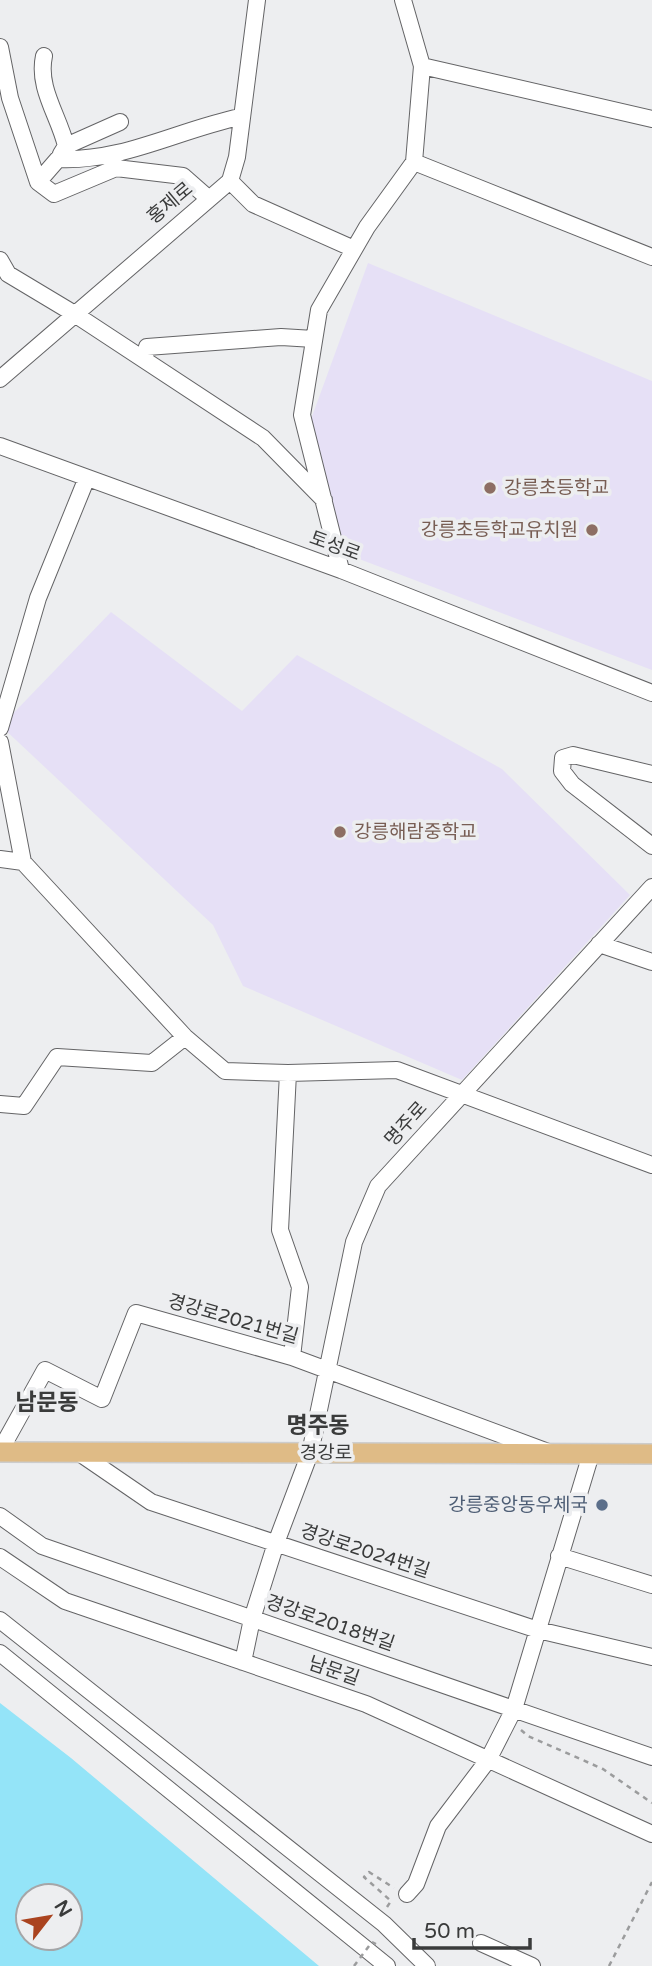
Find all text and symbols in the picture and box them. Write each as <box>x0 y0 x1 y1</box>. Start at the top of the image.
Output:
street label: 홍제로 <box>143 178 197 228</box>
place label: 강릉초등학교 <box>504 477 609 499</box>
marker: 강릉초등학교 <box>482 480 498 496</box>
place label: 강릉초등학교유치원 <box>421 519 578 541</box>
marker: 강릉초등학교유치원 <box>584 522 600 538</box>
street label: 토성로 <box>307 527 363 565</box>
place label: 강릉해람중학교 <box>354 821 476 843</box>
marker: 강릉해람중학교 <box>332 824 348 840</box>
street label: 명주로 <box>380 1097 432 1151</box>
street label: 경강로2021번길 <box>165 1290 301 1348</box>
district label: 남문동 <box>15 1389 79 1417</box>
district label: 명주동 <box>286 1412 350 1440</box>
street label: 경강로 <box>300 1442 352 1464</box>
place label: 강릉중앙동우체국 <box>448 1494 588 1516</box>
marker: 강릉중앙동우체국 <box>594 1497 610 1513</box>
street label: 경강로2024번길 <box>297 1520 433 1582</box>
street label: 경강로2018번길 <box>263 1591 397 1655</box>
street label: 남문길 <box>306 1652 362 1690</box>
north arrow <box>14 1882 84 1952</box>
text: N <box>49 1897 76 1921</box>
scale bar <box>414 1906 530 1950</box>
text: 50 m <box>424 1919 475 1944</box>

